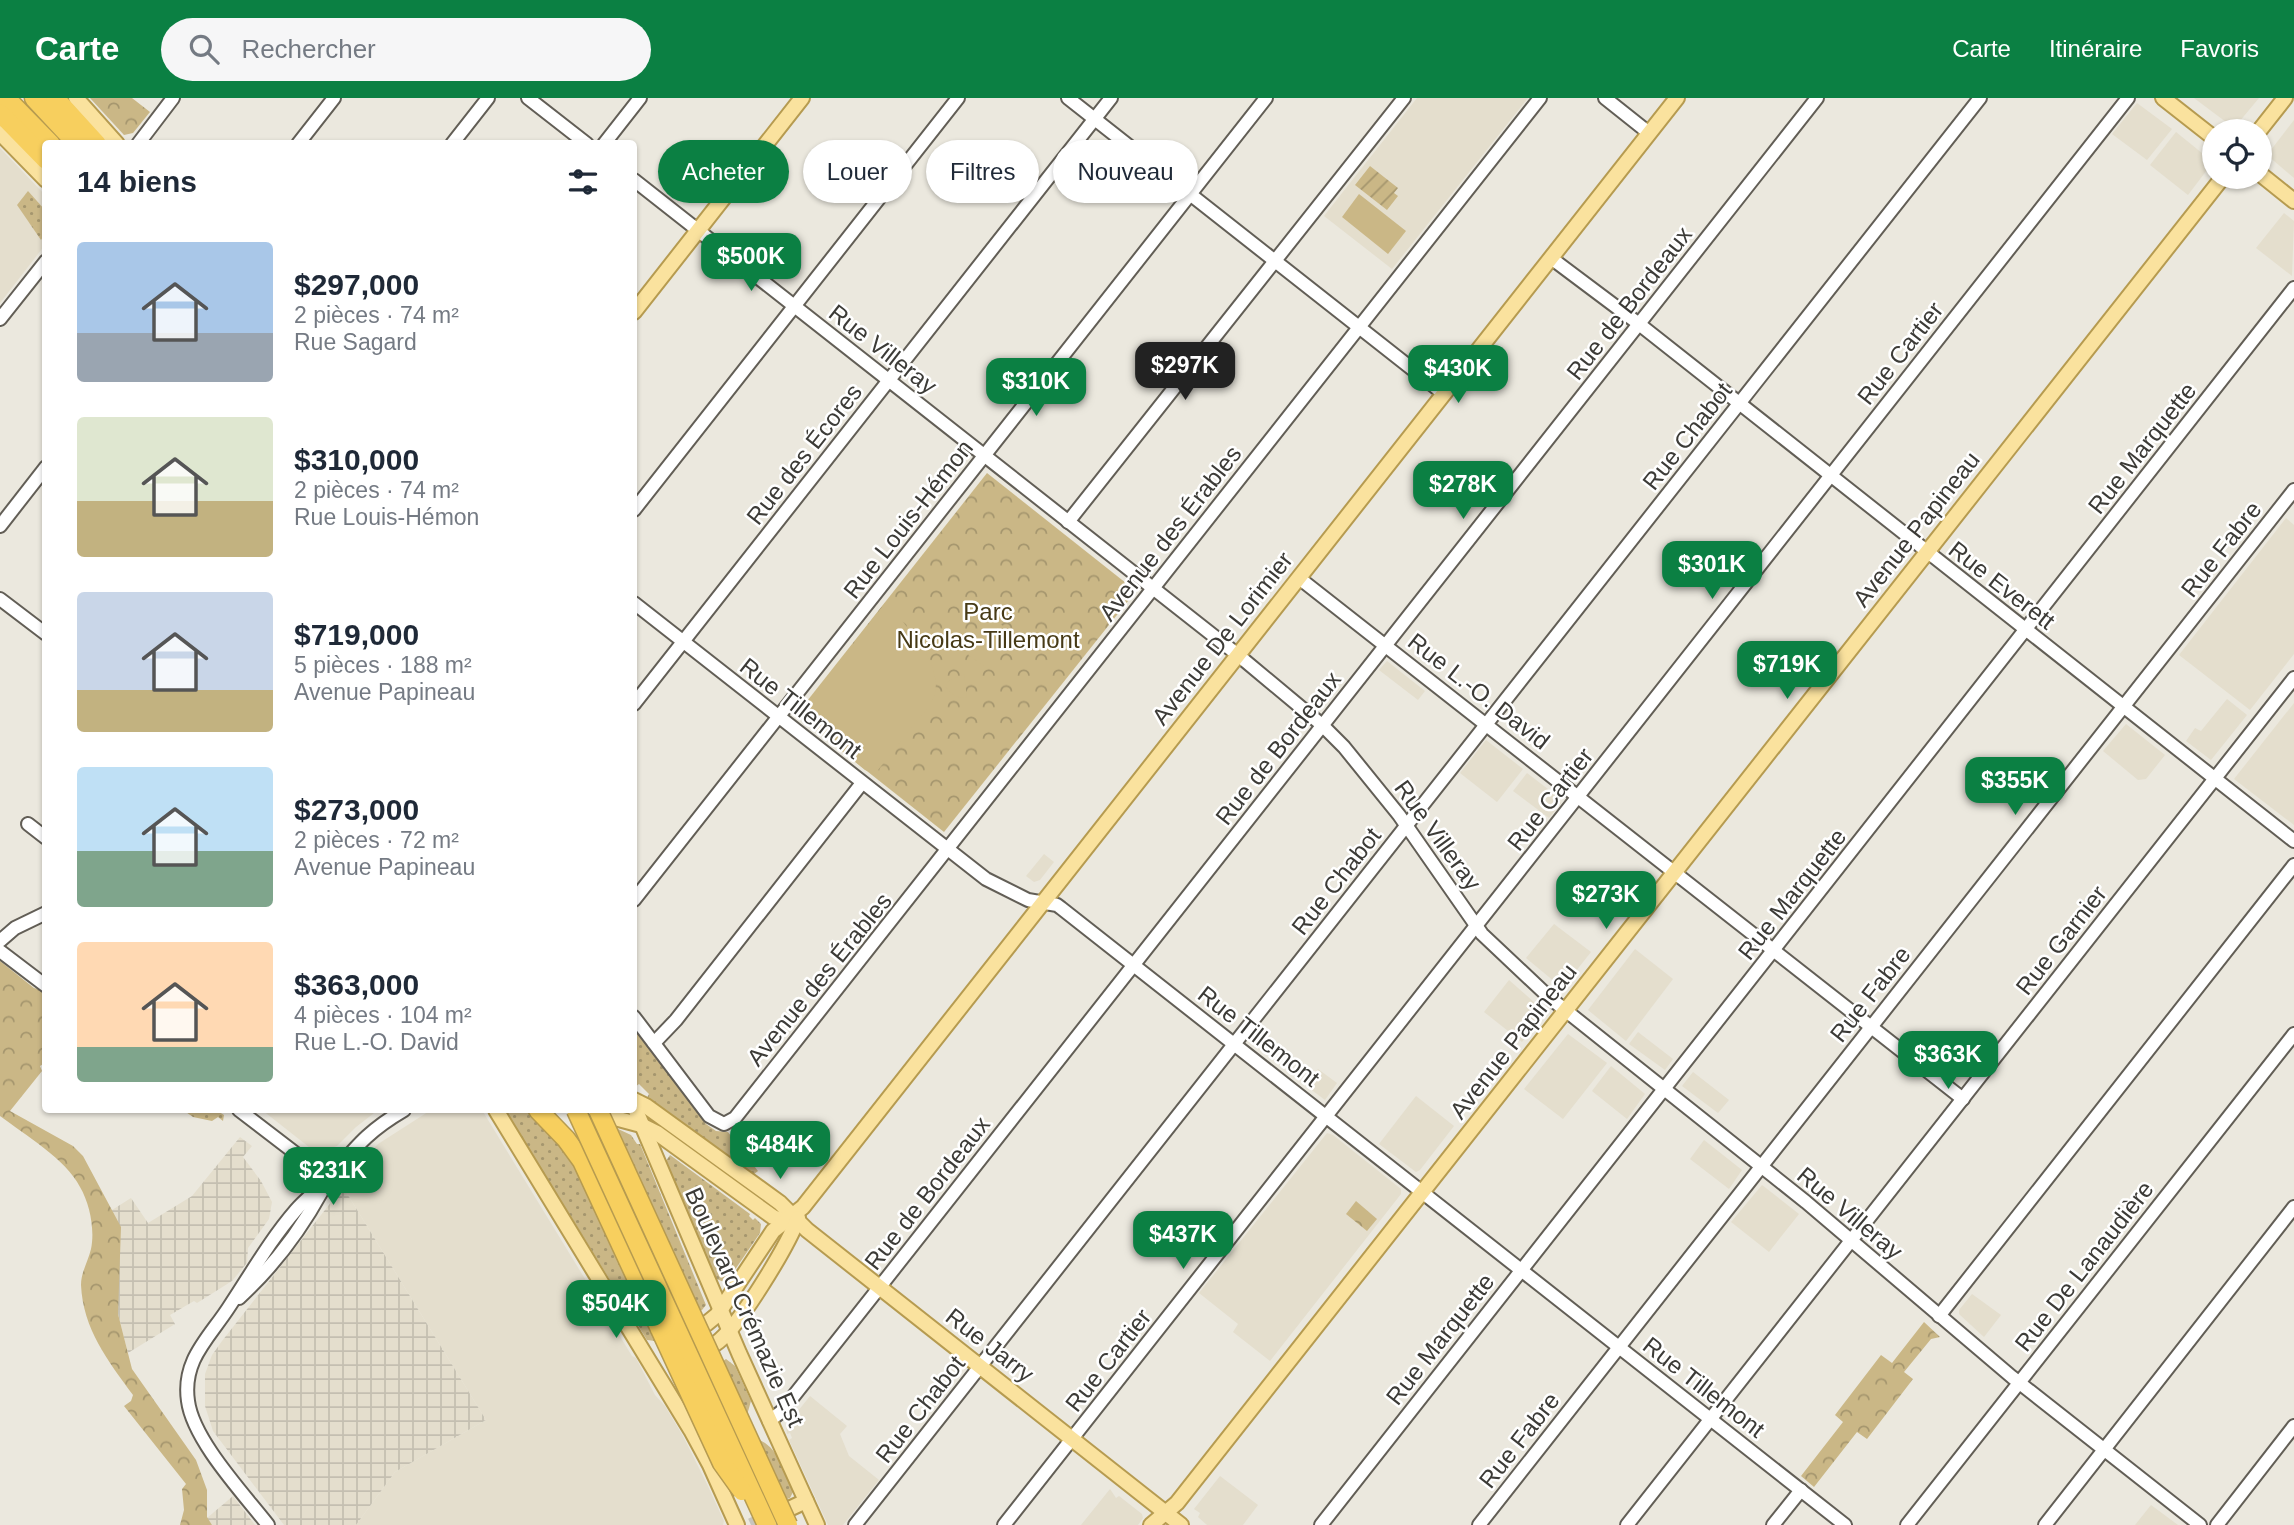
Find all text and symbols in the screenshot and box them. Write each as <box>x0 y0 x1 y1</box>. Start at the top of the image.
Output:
search box <box>161 18 651 81</box>
text: Carte <box>35 30 119 67</box>
icon: search <box>185 30 223 68</box>
text: Rechercher <box>241 34 376 64</box>
text: Carte <box>1952 35 2011 62</box>
text: Itinéraire <box>2049 35 2142 62</box>
text: Favoris <box>2180 35 2259 62</box>
map controls <box>2202 119 2272 189</box>
button: locate <box>2202 119 2272 189</box>
chip: Acheter <box>658 140 789 203</box>
chip: Louer <box>803 140 912 203</box>
chip: Filtres <box>926 140 1039 203</box>
chip: Nouveau <box>1053 140 1198 203</box>
icon: filters <box>564 163 602 201</box>
text: 14 biens <box>77 165 197 198</box>
street label: Rue de Bordeaux <box>1561 221 1697 385</box>
pin: $500K <box>702 234 800 293</box>
text: $500K <box>717 243 785 269</box>
text: $297,000 <box>294 268 419 301</box>
icon: home <box>133 270 217 354</box>
street label: Rue Cartier <box>1852 296 1948 410</box>
street label: Rue Villeray <box>824 299 942 399</box>
text: 2 pièces · 74 m² <box>294 302 459 328</box>
text: Rue Sagard <box>294 329 417 355</box>
pin: $297K <box>1136 342 1234 402</box>
pin: $430K <box>1409 345 1507 405</box>
text: $297K <box>1151 352 1219 378</box>
text: $430K <box>1424 355 1492 381</box>
pin: $310K <box>987 358 1085 418</box>
text: $310K <box>1002 368 1070 394</box>
street label: Rue Chabot <box>1637 377 1737 495</box>
street label: Rue Marquette <box>2082 377 2202 519</box>
street label: Rue des Écores <box>741 378 867 530</box>
street label: Rue Louis-Hémon <box>838 434 978 604</box>
street label: Avenue des Érables <box>1093 440 1247 626</box>
text: $310,000 <box>294 443 419 476</box>
icon: home <box>133 445 217 529</box>
street label: Avenue Papineau <box>1847 446 1985 612</box>
pin: $278K <box>1414 462 1512 521</box>
text: $278K <box>1429 471 1497 497</box>
text: 2 pièces · 74 m² <box>294 477 459 503</box>
street label: Rue Fabre <box>2175 496 2267 602</box>
text: Rue Louis-Hémon <box>294 504 479 530</box>
street label: Rue Everett <box>1944 535 2061 635</box>
pin: $301K <box>1663 542 1761 601</box>
street label: Avenue De Lorimier <box>1146 546 1298 730</box>
text: $301K <box>1678 551 1746 577</box>
park label: Parc Nicolas-Tillemont <box>896 598 1080 653</box>
text: $719,000 <box>294 618 419 651</box>
icon: home <box>133 620 217 704</box>
street label: Rue L.-O. David <box>1403 627 1555 755</box>
pin: $719K <box>1738 642 1836 701</box>
text: $719K <box>1753 651 1821 677</box>
text: 5 pièces · 188 m² <box>294 652 472 678</box>
street label: Rue Tillemont <box>735 652 867 764</box>
street label: Rue de Bordeaux <box>1210 666 1346 830</box>
text: Avenue Papineau <box>294 679 475 705</box>
street label: Rue Cartier <box>1502 742 1598 856</box>
pin: $355K <box>1966 758 2064 817</box>
text: $355K <box>1981 767 2049 793</box>
street label: Rue Villeray <box>1389 775 1487 895</box>
text: $273,000 <box>294 793 419 826</box>
icon: home <box>133 795 217 879</box>
street label: Rue Chabot <box>1286 822 1386 940</box>
street label: Rue Marquette <box>1732 823 1852 965</box>
text: 2 pièces · 72 m² <box>294 827 459 853</box>
text: Avenue Papineau <box>294 854 475 880</box>
pin: $273K <box>1557 872 1655 931</box>
street label: Rue Garnier <box>2010 880 2112 1000</box>
text: $273K <box>1572 881 1640 907</box>
street label: Avenue des Érables <box>741 887 897 1071</box>
street label: Rue Fabre <box>1824 941 1916 1047</box>
street label: Avenue Papineau <box>1444 958 1582 1124</box>
text: $363,000 <box>294 968 419 1001</box>
icon: home <box>133 970 217 1054</box>
street label: Rue Tillemont <box>1193 980 1325 1092</box>
text: 4 pièces · 104 m² <box>294 1002 472 1028</box>
text: Rue L.-O. David <box>294 1029 459 1055</box>
pin: $363K <box>1899 1032 1997 1091</box>
text: $363K <box>1914 1041 1982 1067</box>
street label: Rue de Bordeaux <box>859 1111 995 1275</box>
pin: $484K <box>731 1122 829 1181</box>
text: $484K <box>746 1131 814 1157</box>
pin: $231K <box>284 1148 382 1207</box>
text: $231K <box>299 1157 367 1183</box>
street label: Rue Villeray <box>1792 1161 1908 1265</box>
street label: Rue De Lanaudière <box>2009 1176 2159 1356</box>
street label: Boulevard Crémazie Est <box>680 1183 810 1431</box>
pin: $437K <box>1134 1212 1232 1271</box>
text: $437K <box>1149 1221 1217 1247</box>
street label: Rue Marquette <box>1380 1268 1500 1410</box>
pin: $504K <box>567 1280 665 1340</box>
text: $504K <box>582 1290 650 1316</box>
street label: Rue Jarry <box>941 1302 1039 1388</box>
street label: Rue Cartier <box>1060 1303 1156 1417</box>
street label: Rue Tillemont <box>1638 1331 1770 1443</box>
street label: Rue Chabot <box>870 1350 970 1468</box>
street label: Rue Fabre <box>1473 1387 1565 1493</box>

